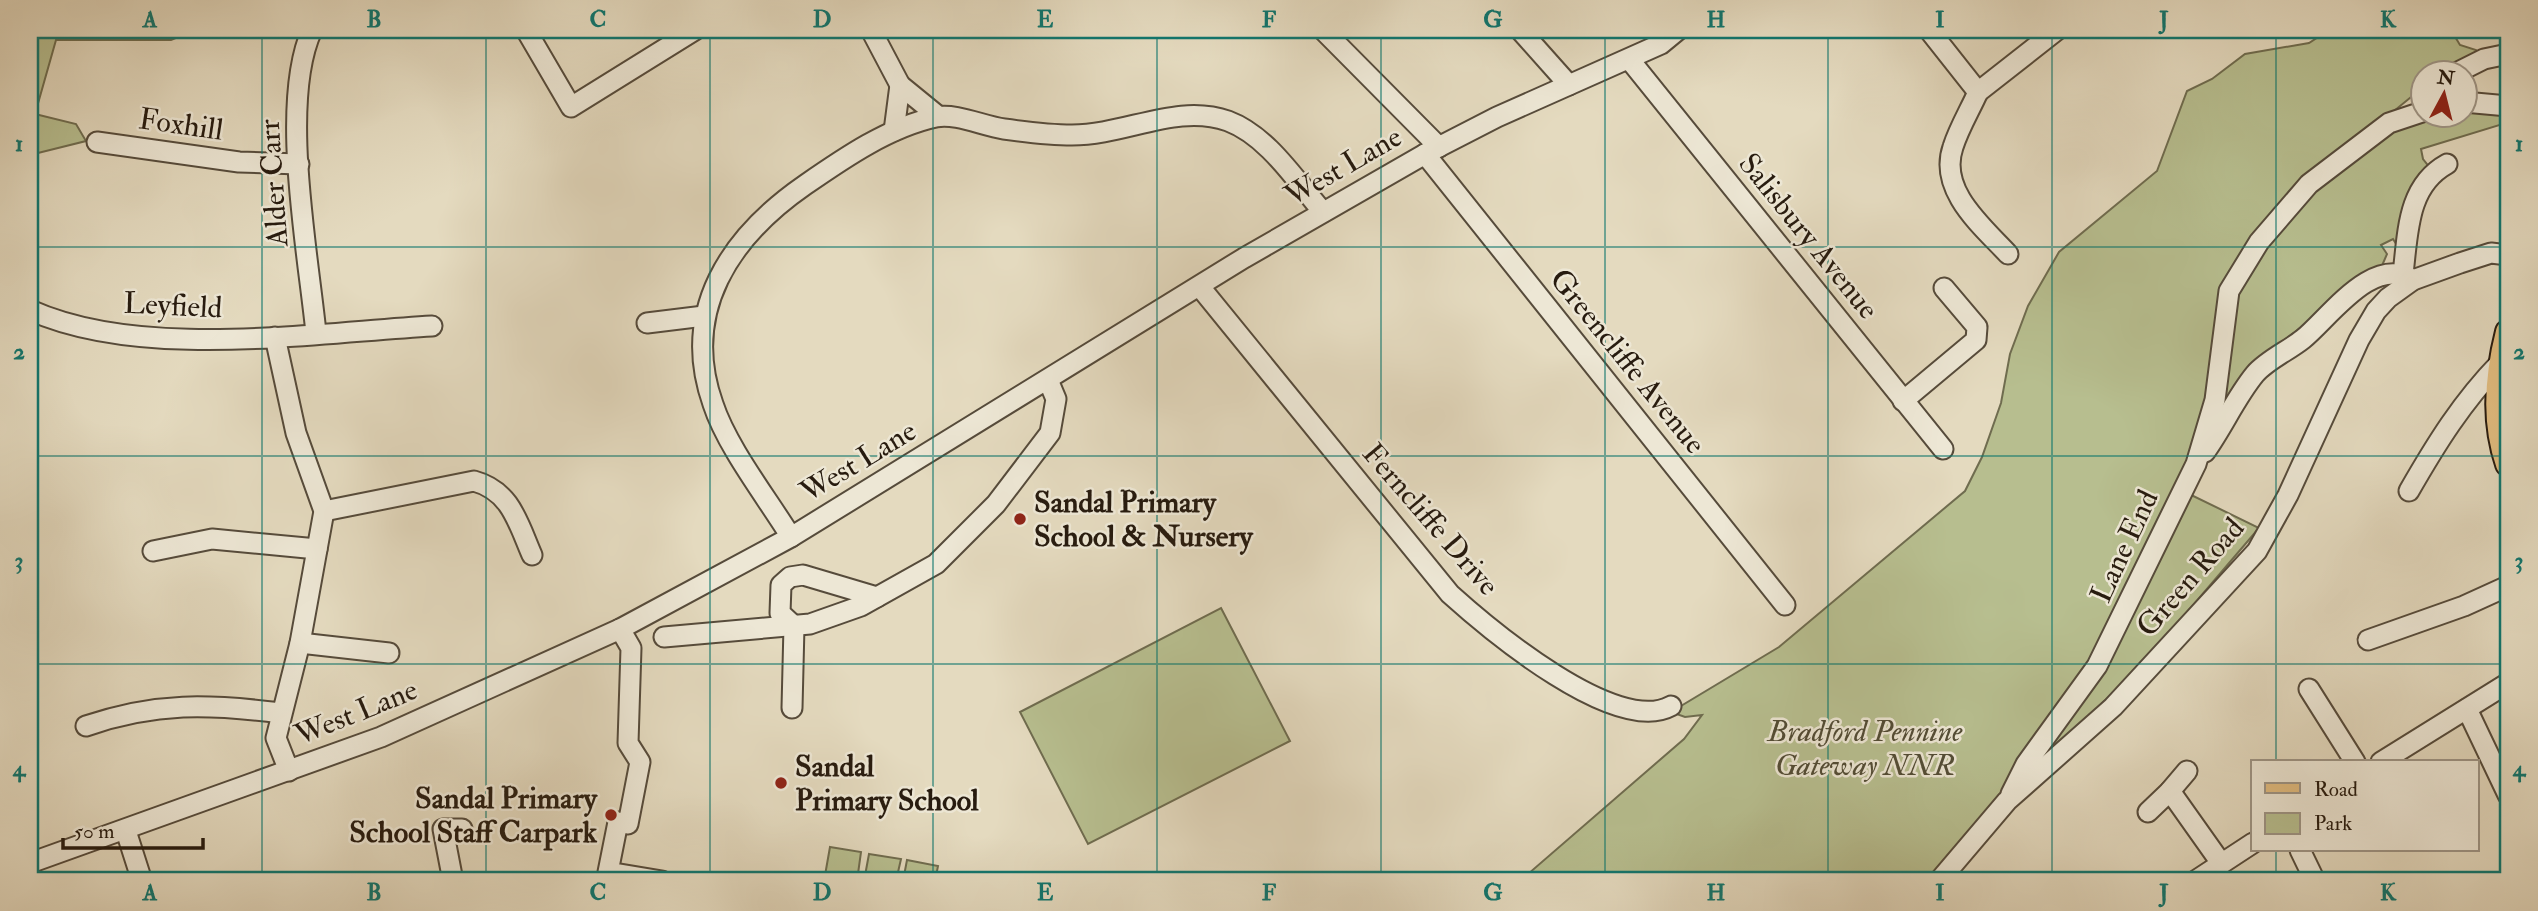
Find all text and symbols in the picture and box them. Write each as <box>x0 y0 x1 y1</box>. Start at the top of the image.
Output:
text: A <box>142 5 158 34</box>
text: B <box>366 5 382 34</box>
text: C <box>590 5 606 34</box>
text: D <box>813 5 831 34</box>
text: E <box>1037 5 1054 34</box>
text: F <box>1262 5 1277 34</box>
text: G <box>1483 5 1503 34</box>
text: H <box>1707 5 1726 34</box>
text: I <box>1935 5 1945 34</box>
text: J <box>2158 5 2169 35</box>
text: K <box>2380 5 2397 34</box>
north arrow <box>2408 60 2478 130</box>
text: N <box>2435 65 2457 91</box>
street label: Foxhill <box>136 100 226 149</box>
street label: Alder Carr <box>251 118 296 249</box>
street label: West Lane <box>1277 118 1408 215</box>
text: 1 <box>15 129 23 158</box>
text: 1 <box>2515 129 2523 158</box>
street label: Salisbury Avenue <box>1730 146 1887 327</box>
street label: Greencliffe Avenue <box>1542 261 1714 461</box>
street label: Leyfield <box>123 284 224 327</box>
text: 2 <box>13 337 25 366</box>
text: 2 <box>2513 337 2525 366</box>
street label: West Lane <box>793 412 923 511</box>
street label: Ferncliffe Drive <box>1354 436 1507 603</box>
place label: Sandal Primary School & Nursery <box>1034 484 1255 555</box>
street label: Lane End <box>2082 484 2167 608</box>
street label: Green Road <box>2129 510 2252 645</box>
marker: Sandal Primary School & Nursery <box>1012 511 1028 527</box>
text: 3 <box>15 546 23 575</box>
text: 3 <box>2515 546 2523 575</box>
street label: West Lane <box>289 671 423 754</box>
park label: Bradford Pennine Gateway NNR <box>1766 713 1963 784</box>
place label: Sandal Primary School <box>795 748 979 819</box>
text: 4 <box>12 754 27 783</box>
text: 4 <box>2512 754 2527 783</box>
legend <box>2251 760 2478 852</box>
marker: Sandal Primary School <box>773 775 789 791</box>
text: Road <box>2314 776 2359 803</box>
place label: Sandal Primary School Staff Carpark <box>349 780 599 851</box>
scale bar <box>63 806 203 850</box>
marker: Sandal Primary School Staff Carpark <box>603 807 619 823</box>
text: Park <box>2314 810 2352 837</box>
text: 50 m <box>74 818 115 845</box>
text: A <box>142 878 158 907</box>
text: B <box>366 878 382 907</box>
text: C <box>590 878 606 907</box>
text: D <box>813 878 831 907</box>
text: E <box>1037 878 1054 907</box>
text: F <box>1262 878 1277 907</box>
text: G <box>1483 878 1503 907</box>
text: H <box>1707 878 1726 907</box>
text: I <box>1935 878 1945 907</box>
text: J <box>2158 878 2169 908</box>
text: K <box>2380 878 2397 907</box>

